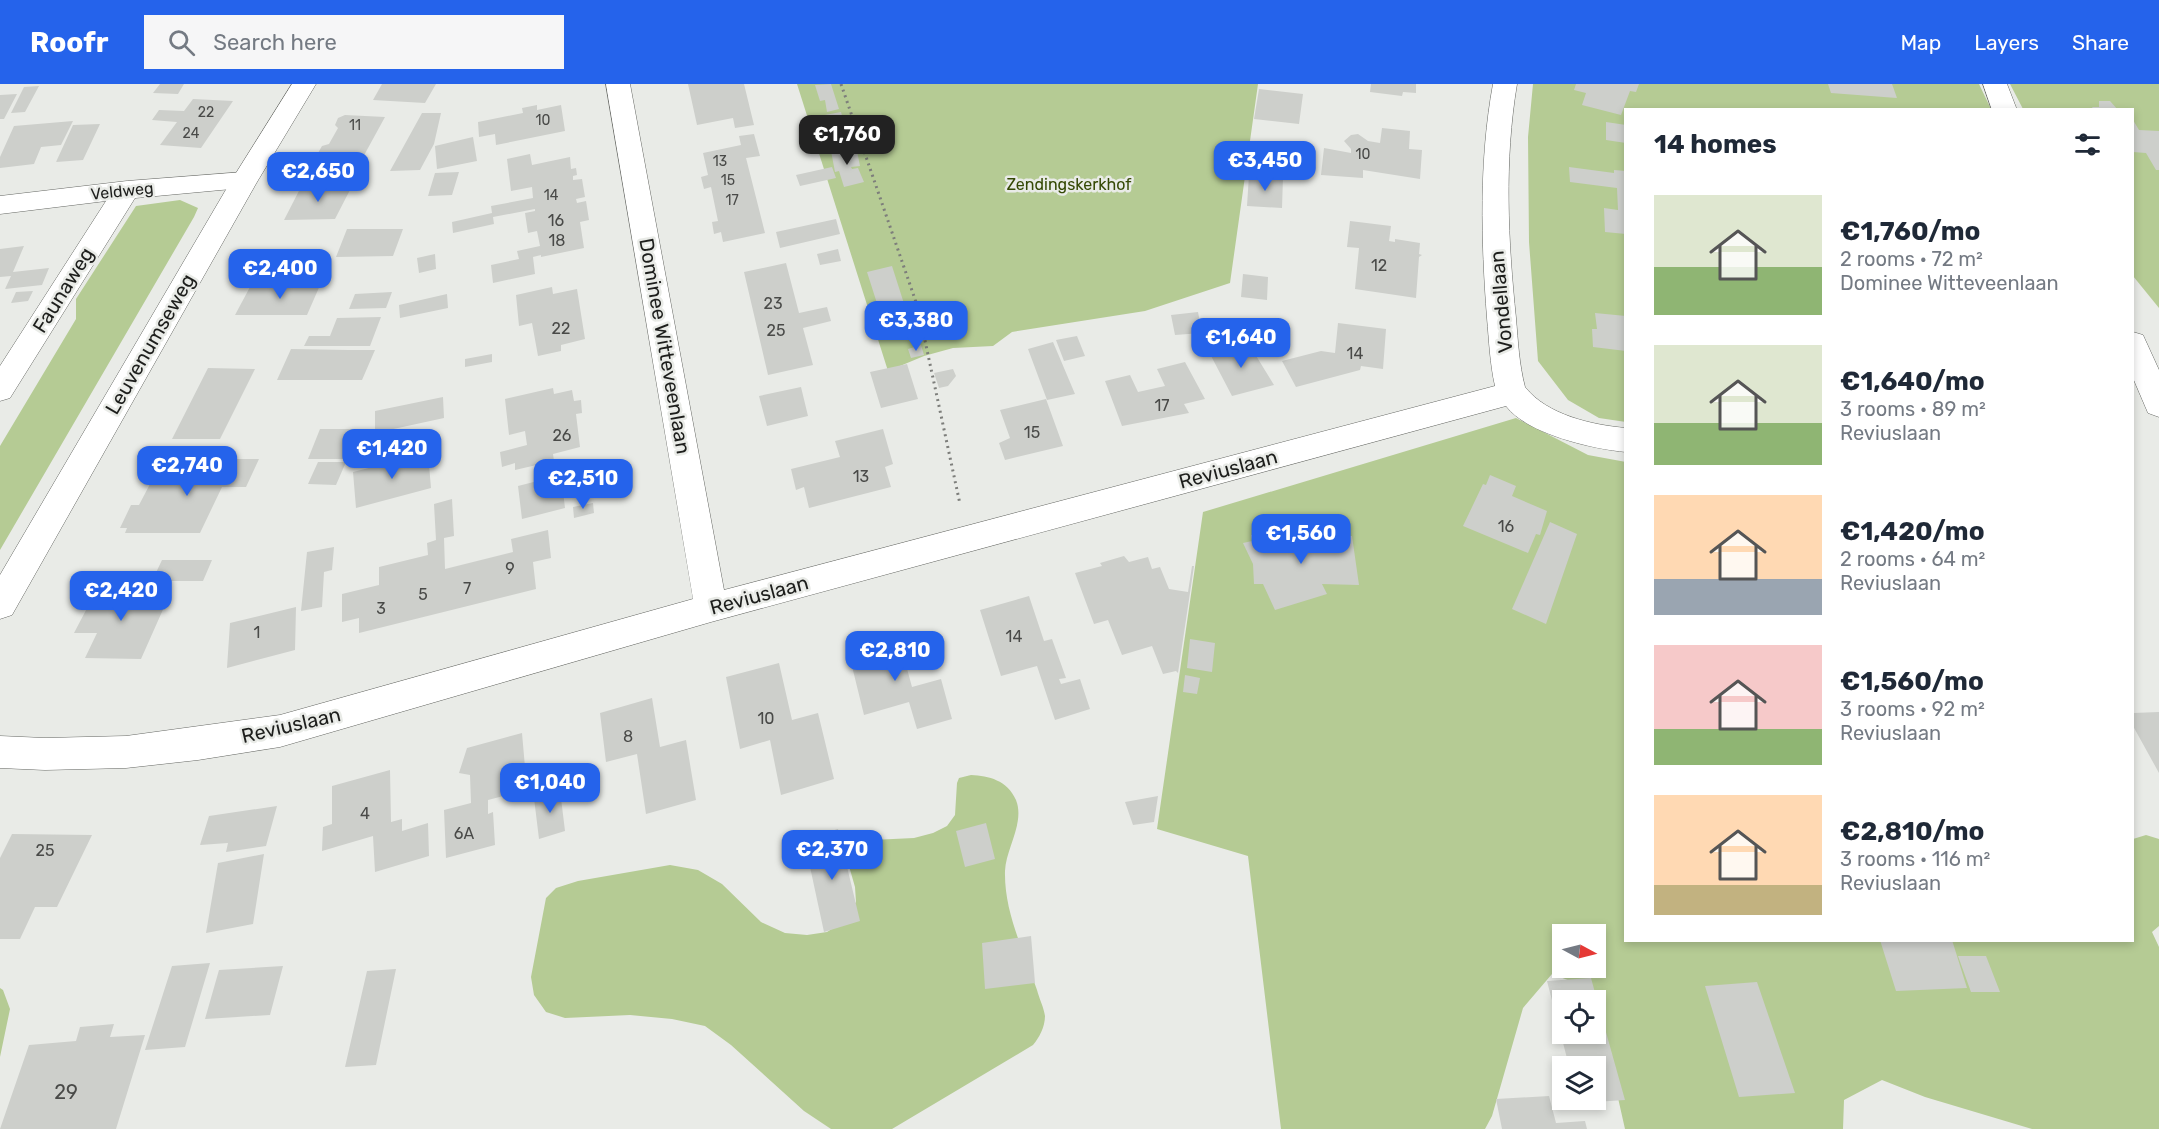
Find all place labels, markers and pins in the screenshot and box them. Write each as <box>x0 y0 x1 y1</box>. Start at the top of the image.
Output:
pin: €1,760 <box>798 115 896 166</box>
pin: €3,450 <box>1216 141 1314 192</box>
pin: €2,650 <box>269 152 367 203</box>
pin: €2,400 <box>231 249 329 300</box>
pin: €3,380 <box>867 301 965 352</box>
pin: €1,640 <box>1192 318 1290 369</box>
pin: €1,420 <box>343 429 441 480</box>
pin: €2,740 <box>138 446 236 497</box>
pin: €2,510 <box>534 459 632 510</box>
pin: €1,560 <box>1252 514 1350 565</box>
pin: €2,420 <box>72 571 170 622</box>
pin: €2,810 <box>846 631 944 682</box>
pin: €1,040 <box>501 763 599 814</box>
pin: €2,370 <box>783 830 881 881</box>

